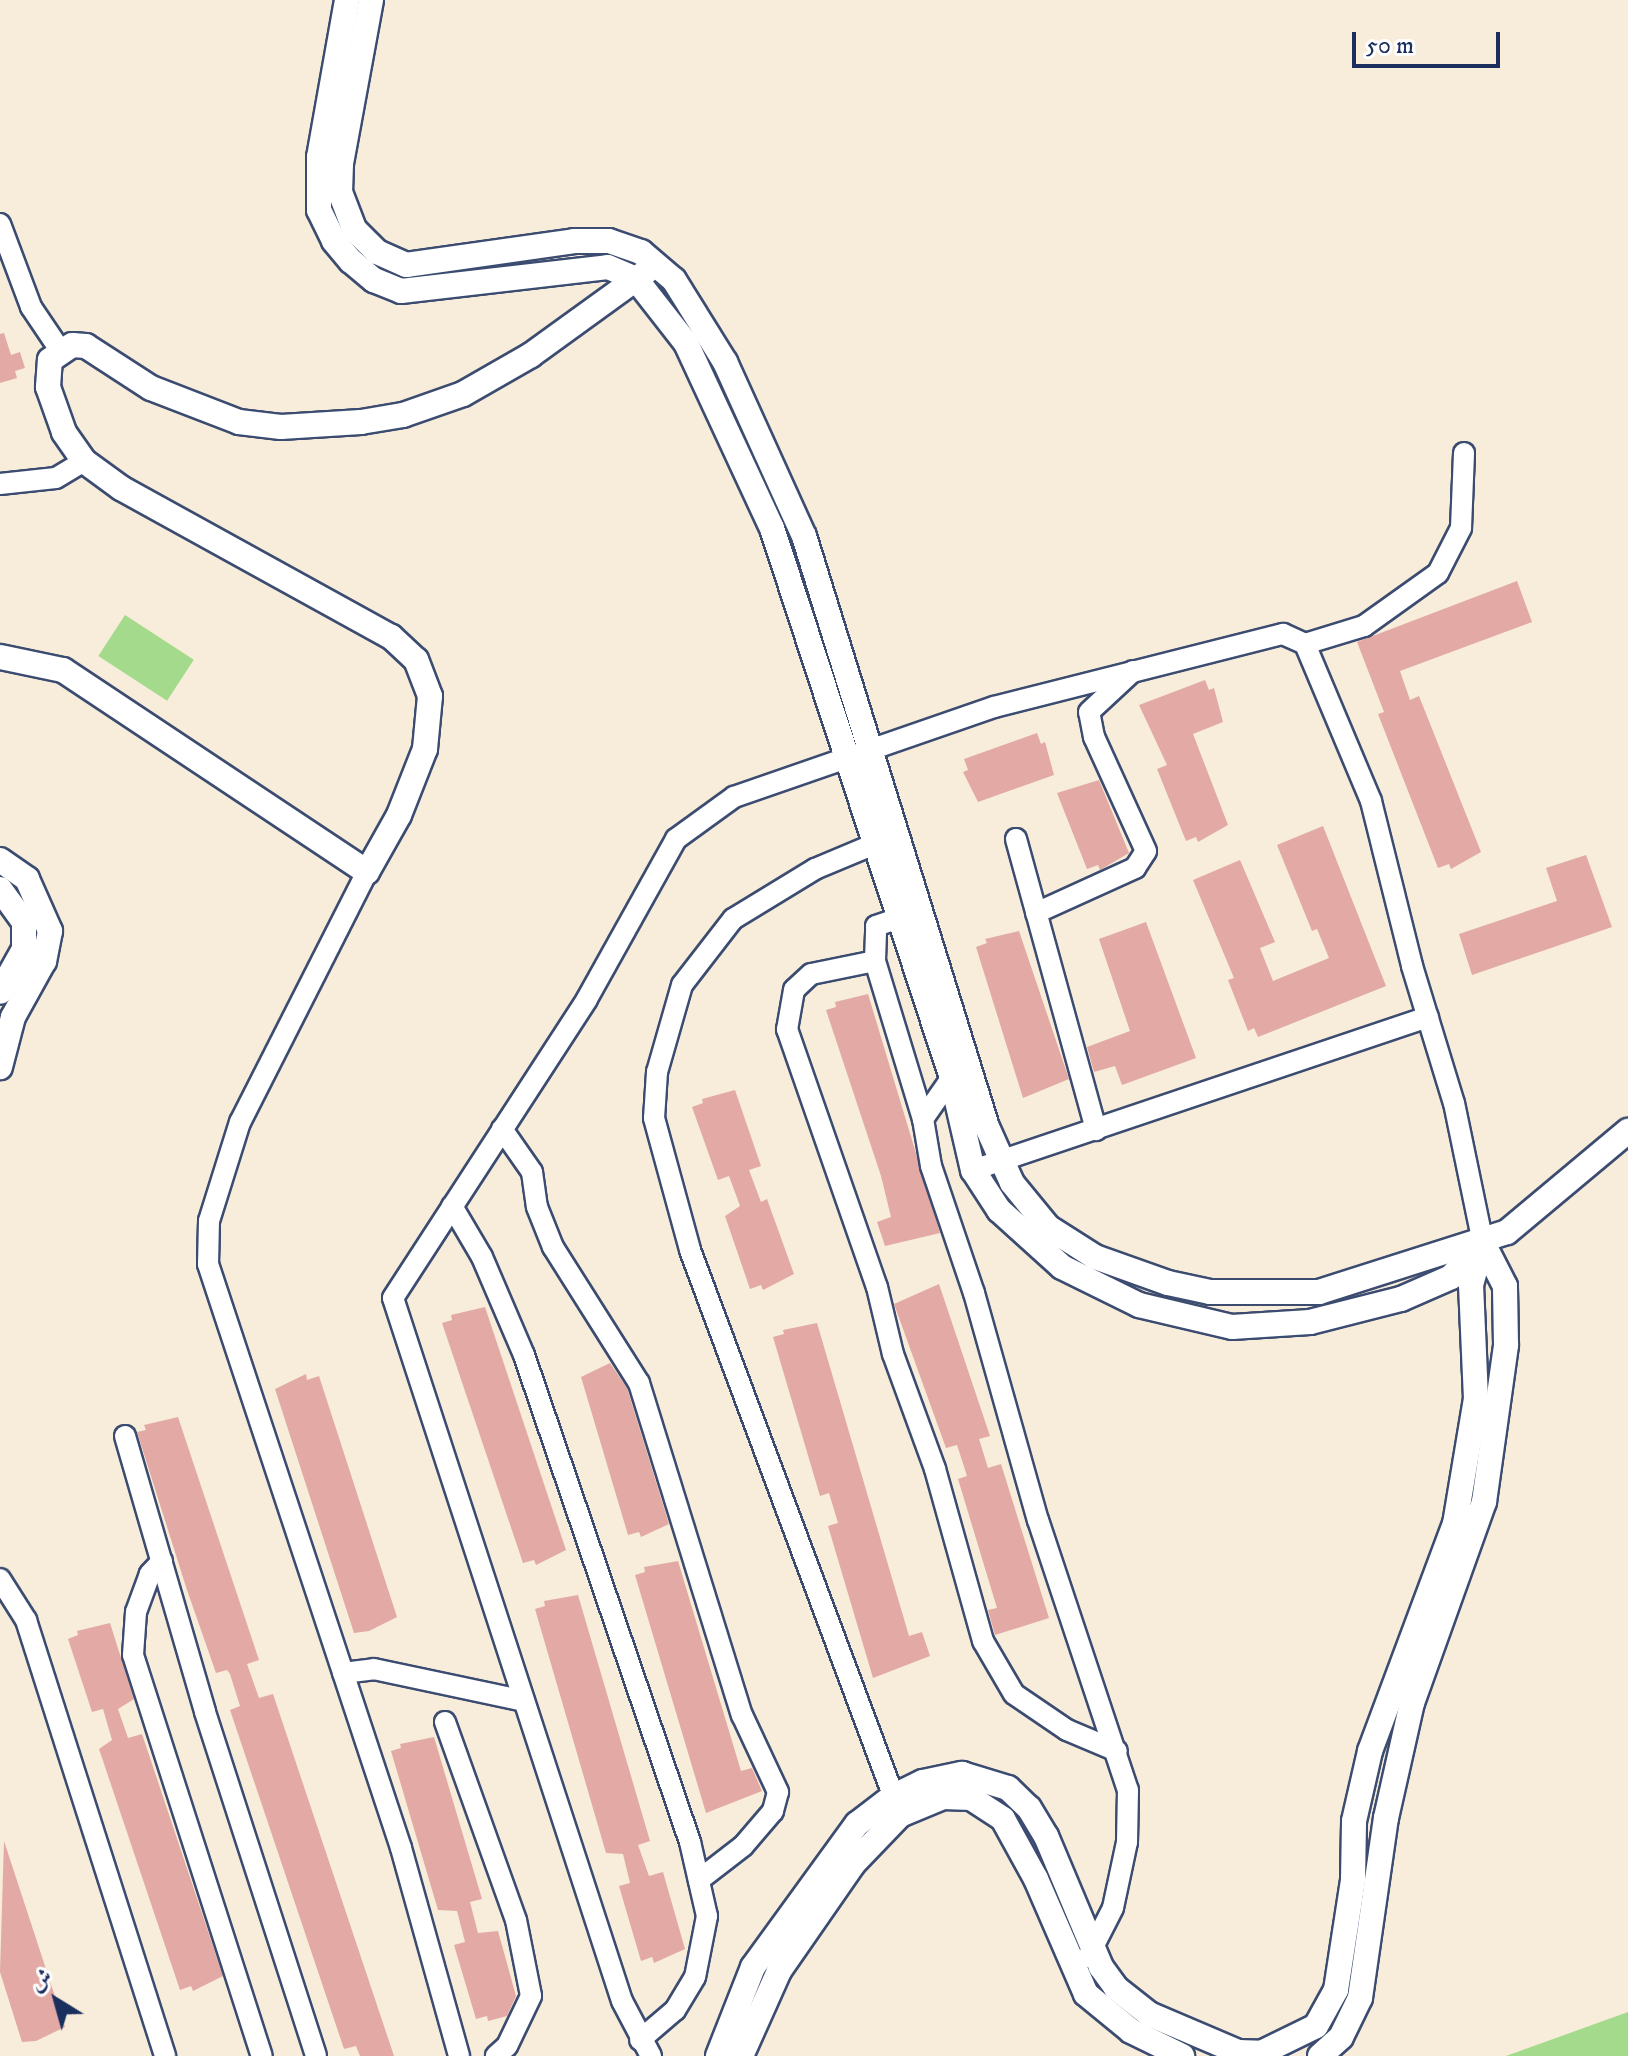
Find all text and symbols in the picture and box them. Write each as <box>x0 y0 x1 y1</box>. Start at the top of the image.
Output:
scale bar <box>1356 16 1504 66</box>
text: 50 m <box>1366 31 1414 61</box>
north arrow <box>16 1960 96 2040</box>
text: ش <box>24 1963 58 1998</box>

